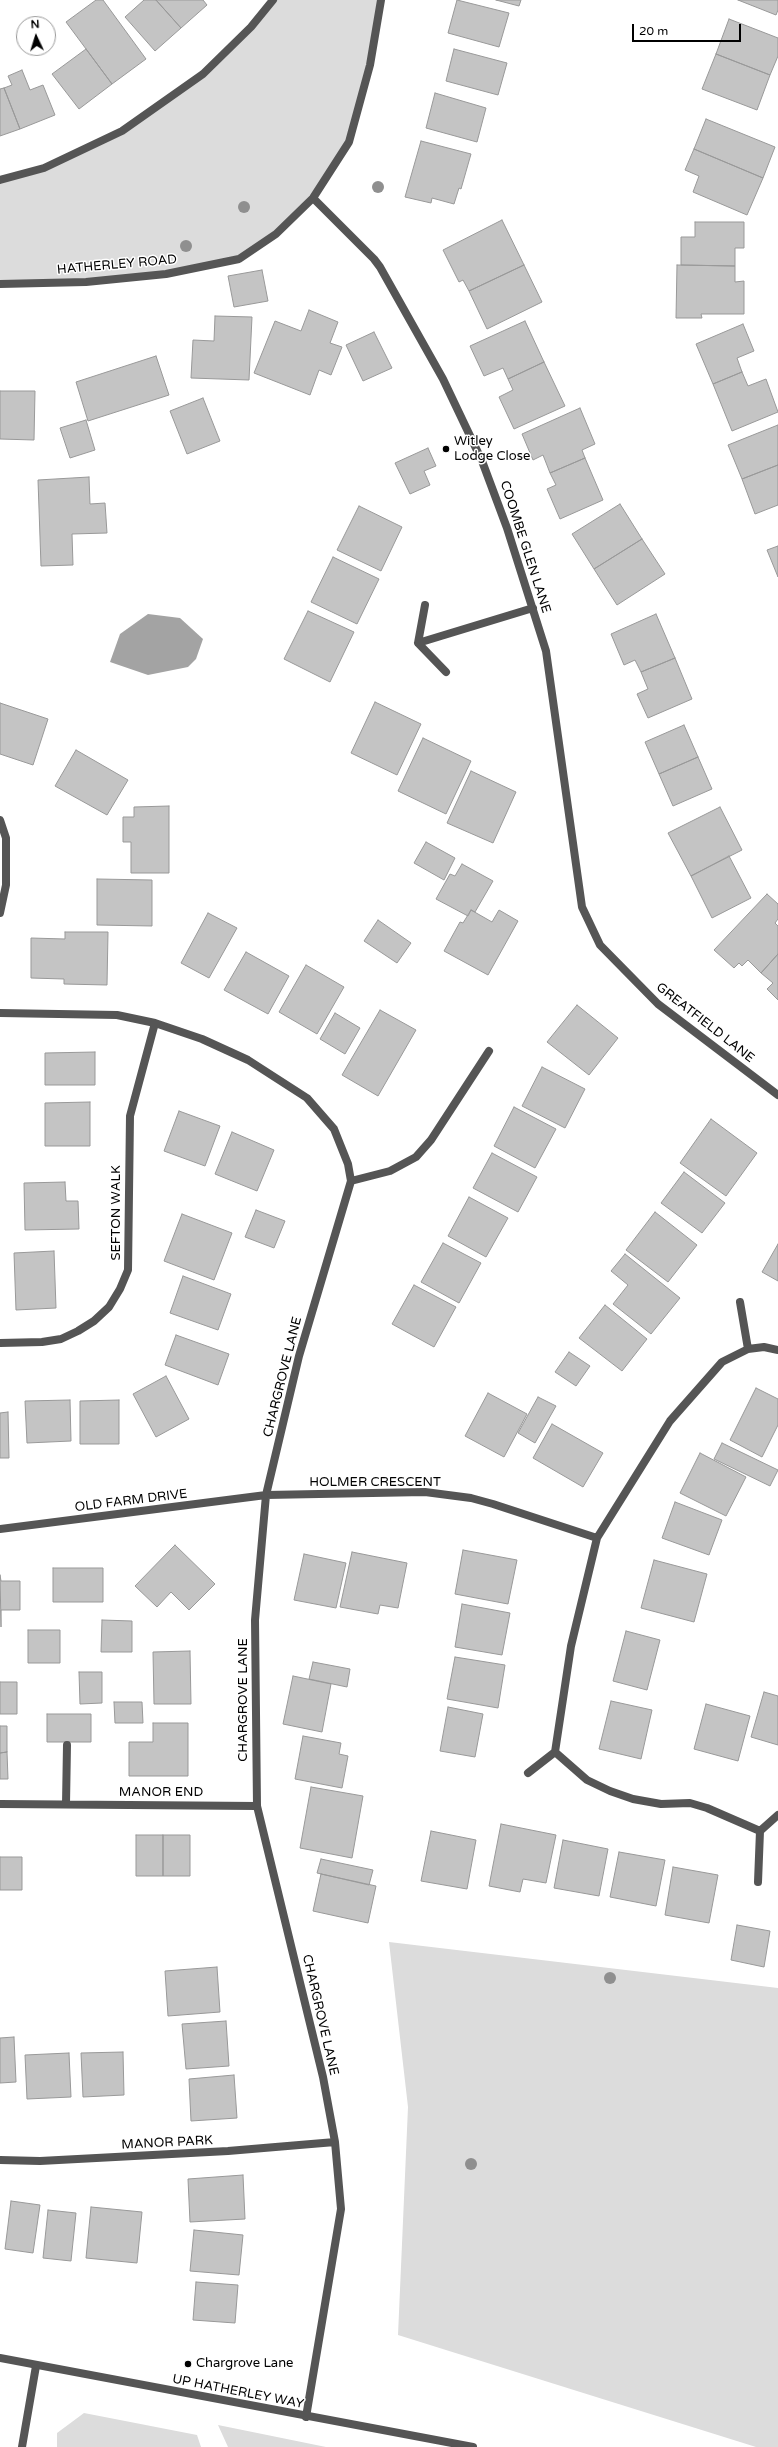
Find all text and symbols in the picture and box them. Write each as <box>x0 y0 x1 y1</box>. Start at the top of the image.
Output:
north arrow <box>16 16 56 56</box>
scale bar <box>634 16 743 42</box>
text: N <box>30 18 40 31</box>
text: 20 m <box>639 24 668 38</box>
street label: HATHERLEY ROAD <box>56 252 178 278</box>
place label: Witley Lodge Close <box>454 434 530 465</box>
marker: Witley Lodge Close <box>441 444 451 454</box>
street label: COOMBE GLEN LANE <box>496 479 554 615</box>
street label: GREATFIELD LANE <box>653 980 757 1066</box>
street label: SEFTON WALK <box>109 1165 125 1261</box>
street label: CHARGROVE LANE <box>260 1315 306 1439</box>
street label: HOLMER CRESCENT <box>309 1475 441 1491</box>
street label: OLD FARM DRIVE <box>74 1486 188 1516</box>
street label: CHARGROVE LANE <box>236 1638 252 1762</box>
street label: MANOR END <box>119 1785 203 1801</box>
street label: CHARGROVE LANE <box>298 1953 342 2077</box>
street label: MANOR PARK <box>121 2133 213 2153</box>
place label: Chargrove Lane <box>196 2356 293 2372</box>
marker: Chargrove Lane <box>183 2359 193 2369</box>
street label: UP HATHERLEY WAY <box>171 2372 305 2412</box>

